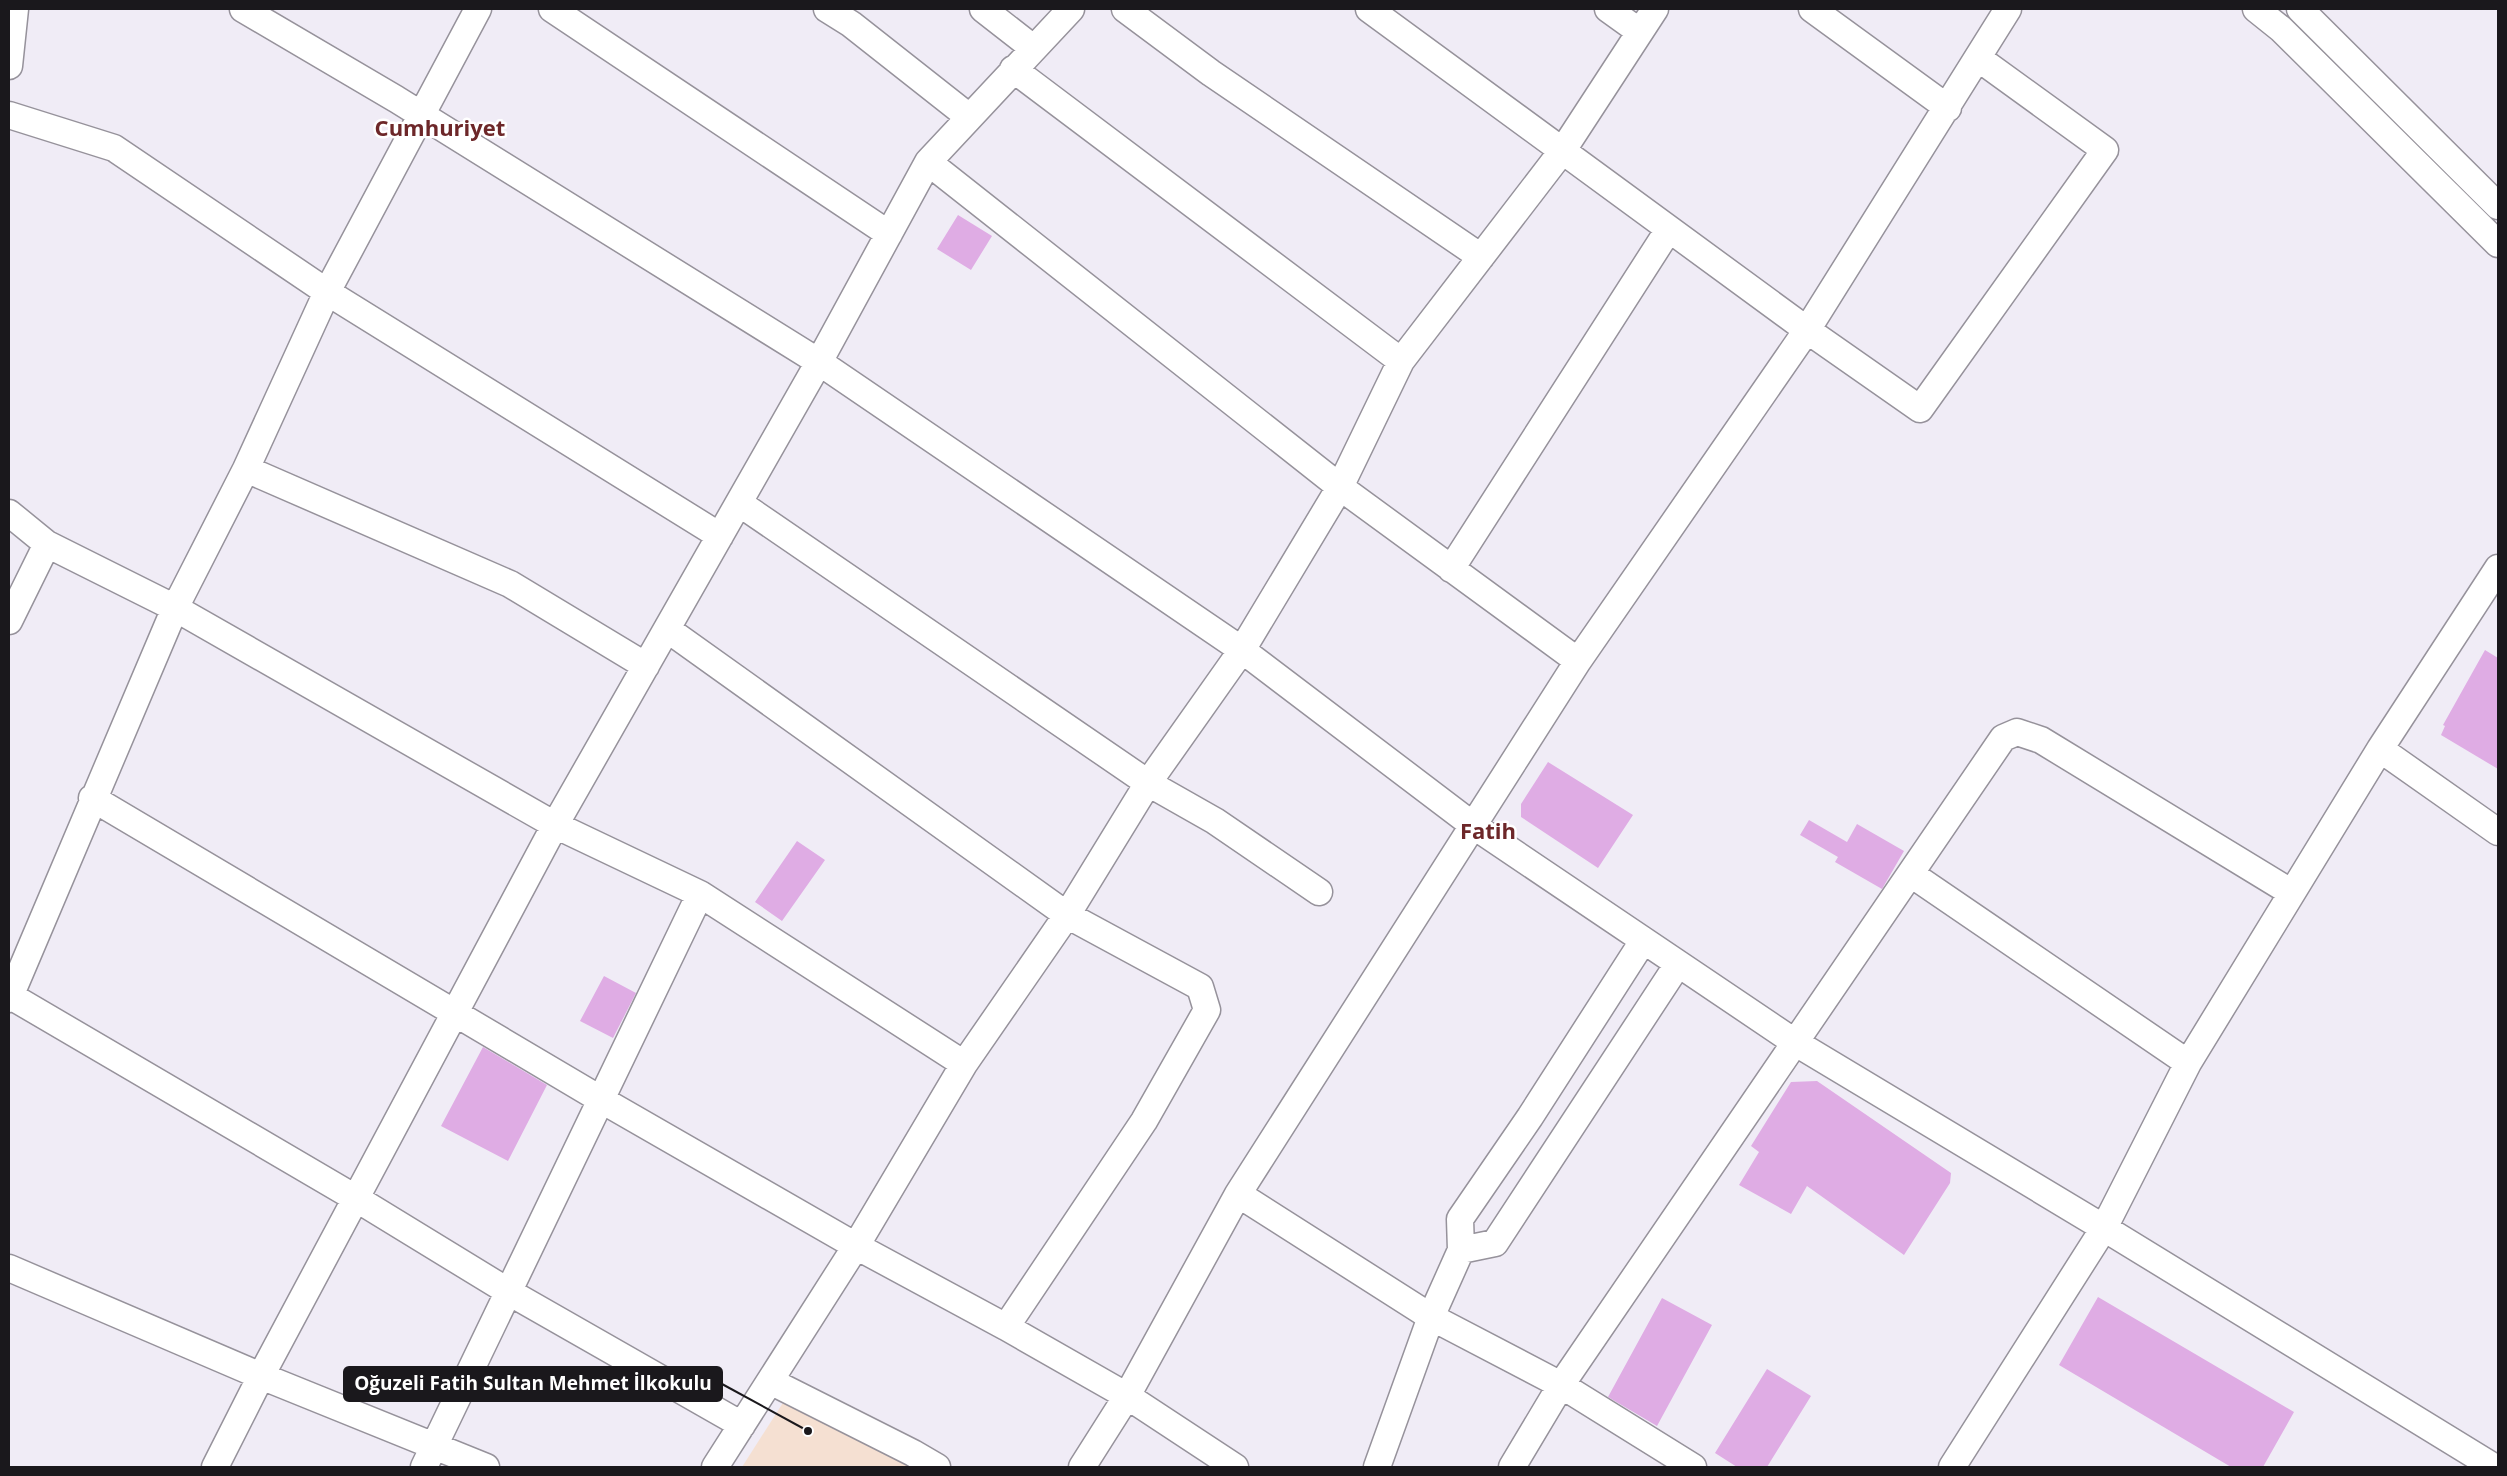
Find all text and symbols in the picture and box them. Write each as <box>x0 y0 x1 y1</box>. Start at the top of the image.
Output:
district label: Cumhuriyet <box>375 112 505 142</box>
district label: Fatih <box>1460 815 1516 845</box>
callout: Oğuzeli Fatih Sultan Mehmet İlkokulu <box>344 1367 722 1401</box>
text: Oğuzeli Fatih Sultan Mehmet İlkokulu <box>354 1370 712 1396</box>

